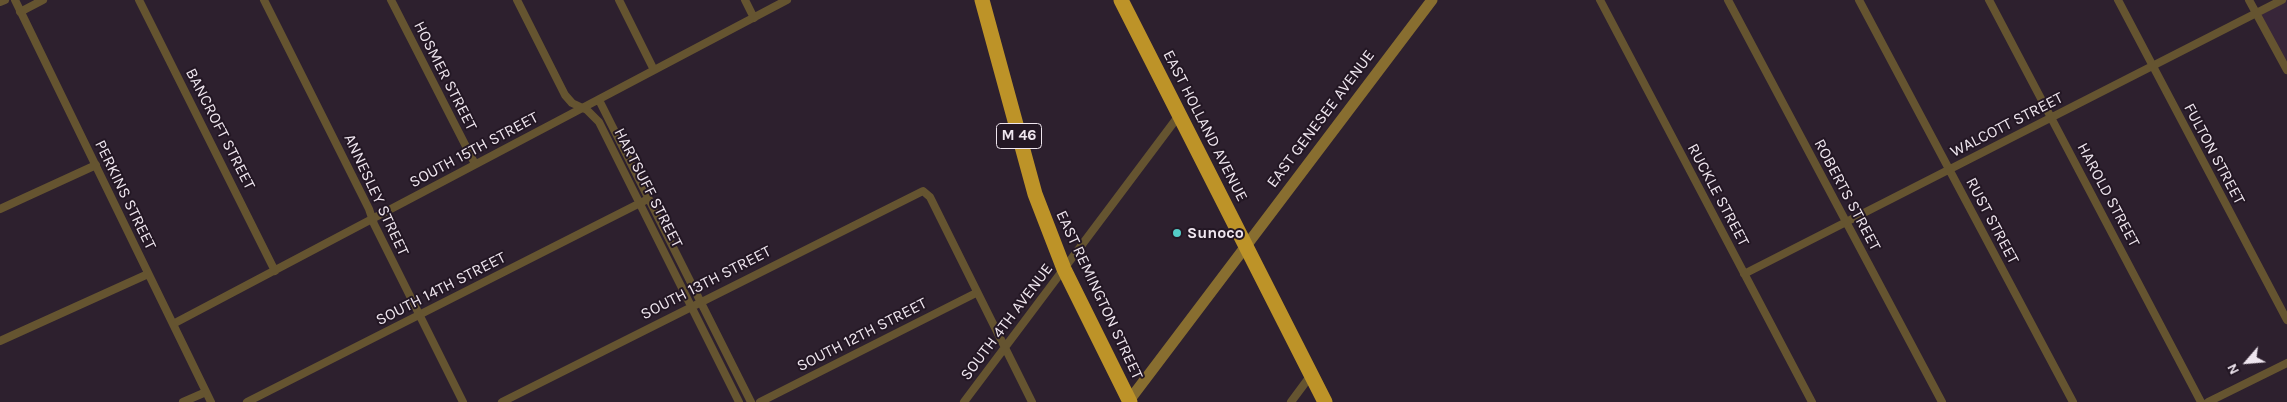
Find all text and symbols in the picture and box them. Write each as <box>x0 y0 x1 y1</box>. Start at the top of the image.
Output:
street label: HOSMER STREET <box>409 18 481 134</box>
street label: EAST GENESEE AVENUE <box>1263 46 1379 192</box>
street label: EAST HOLLAND AVENUE <box>1158 47 1252 205</box>
street label: BANCROFT STREET <box>181 65 259 193</box>
street label: WALCOTT STREET <box>1947 88 2067 162</box>
street label: FULTON STREET <box>2179 100 2249 208</box>
street label: SOUTH 15TH STREET <box>406 108 542 192</box>
road number: M 46 <box>996 124 1042 148</box>
street label: HARTSUFF STREET <box>610 125 686 251</box>
street label: ANNESLEY STREET <box>339 131 413 259</box>
street label: ROBERTS STREET <box>1809 136 1885 254</box>
street label: PERKINS STREET <box>90 137 160 253</box>
street label: RUCKLE STREET <box>1683 140 1753 250</box>
street label: HAROLD STREET <box>2072 140 2144 250</box>
street label: RUST STREET <box>1961 174 2023 268</box>
street label: EAST REMINGTON STREET <box>1051 207 1147 383</box>
place label: Sunoco <box>1187 223 1244 243</box>
marker: Sunoco <box>1171 227 1183 239</box>
street label: SOUTH 13TH STREET <box>638 242 774 324</box>
street label: SOUTH 14TH STREET <box>373 248 509 330</box>
street label: SOUTH 4TH AVENUE <box>957 260 1057 384</box>
street label: SOUTH 12TH STREET <box>794 294 930 376</box>
north arrow <box>2222 337 2272 387</box>
text: N <box>2223 361 2243 377</box>

